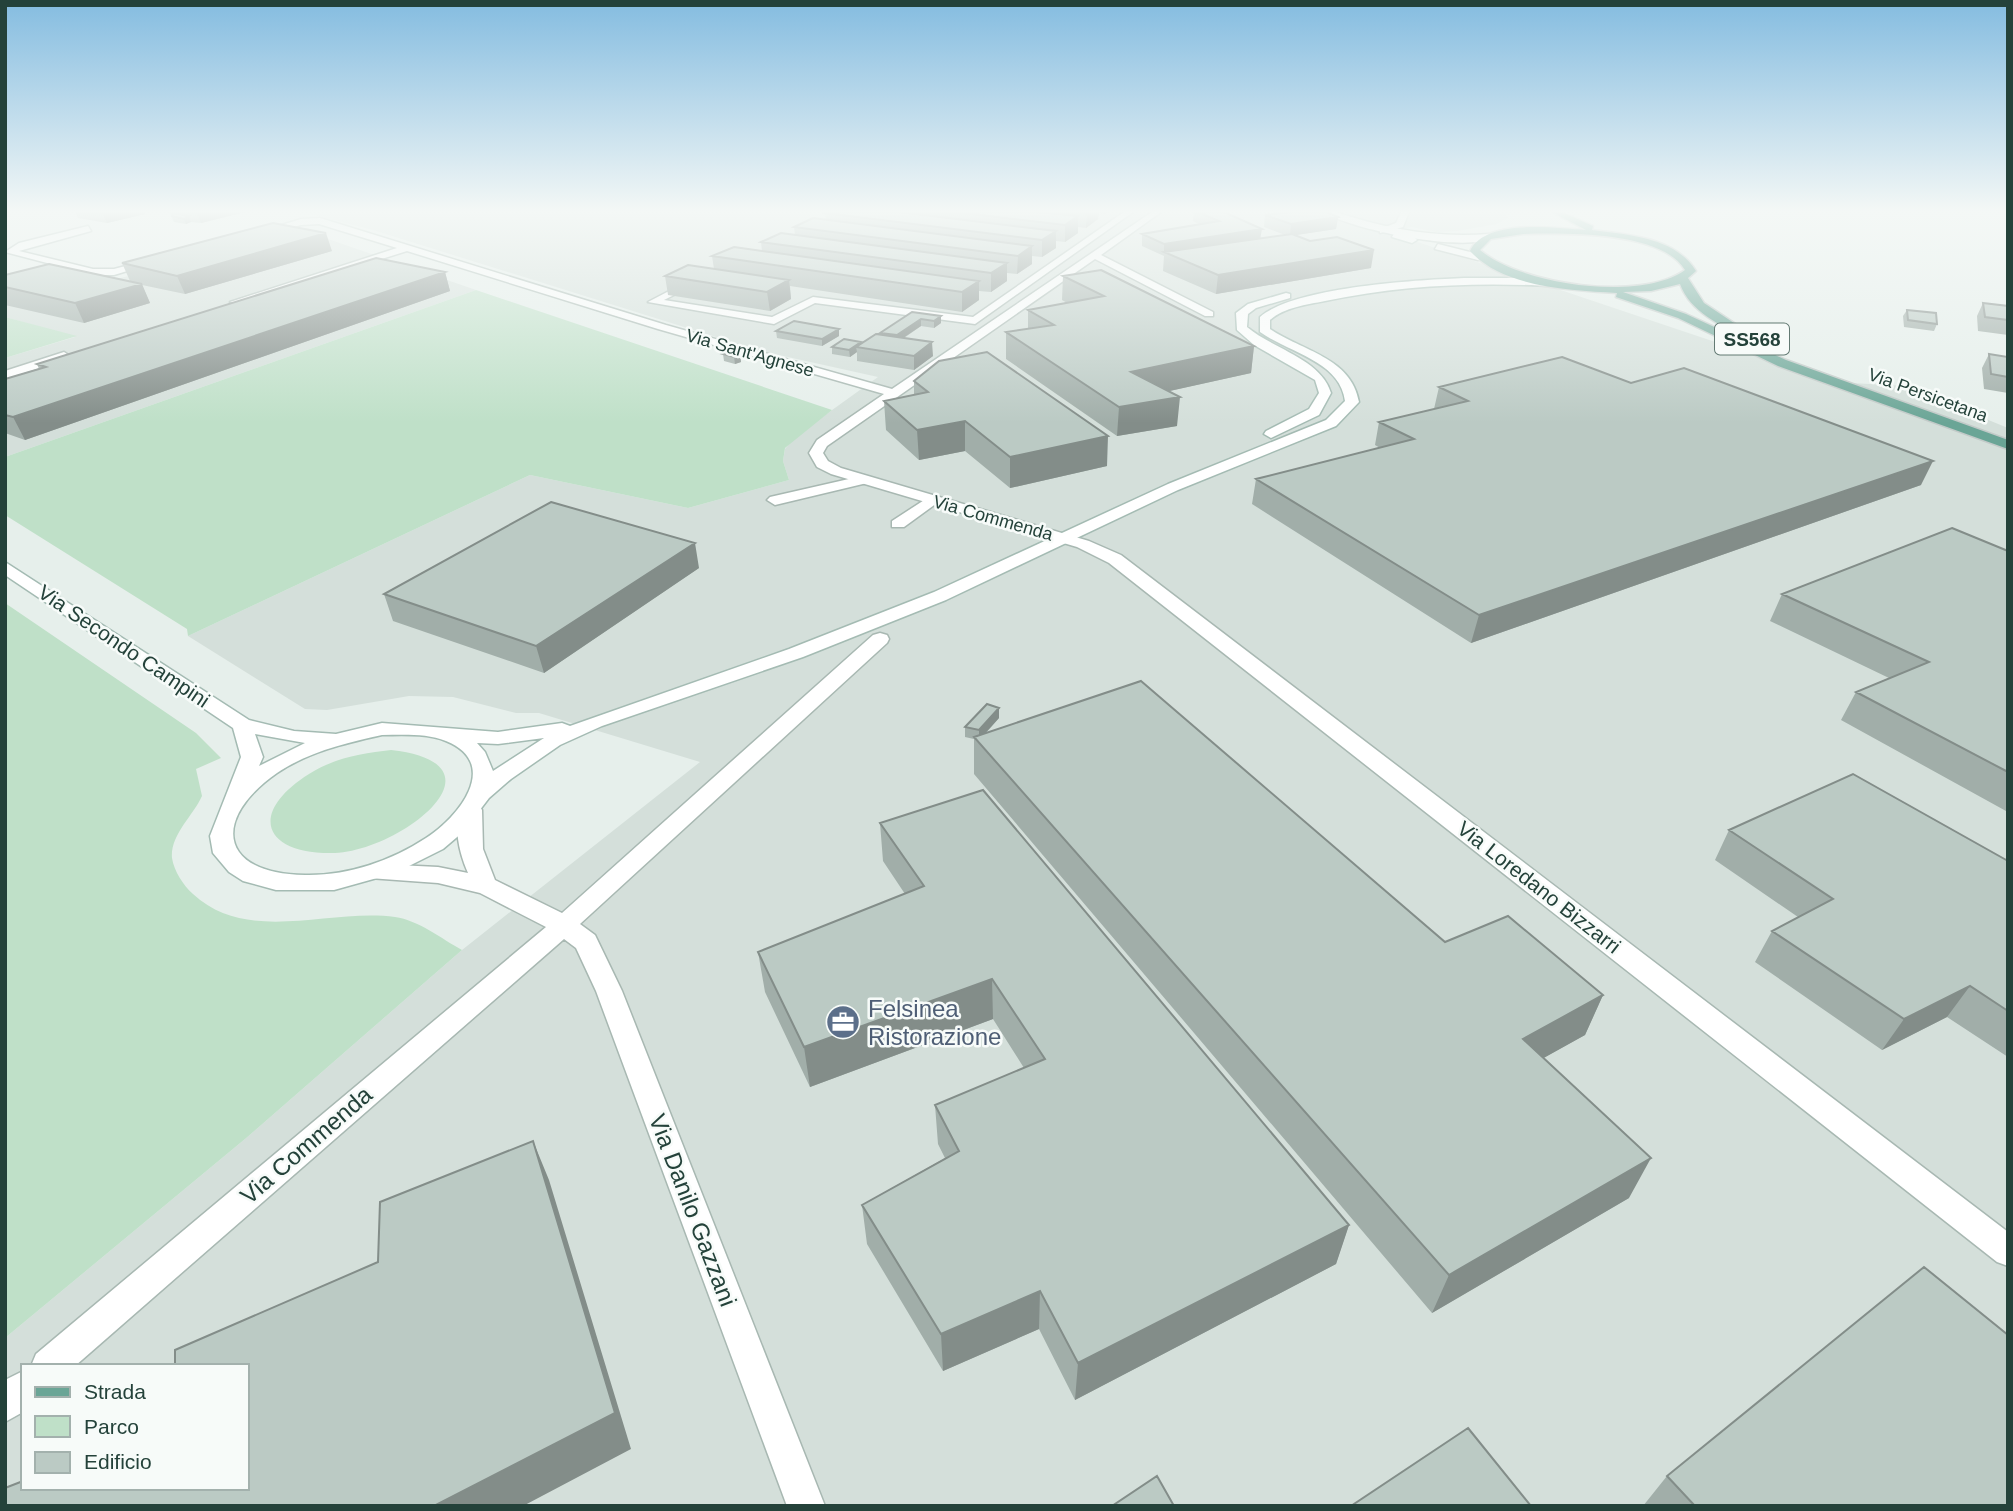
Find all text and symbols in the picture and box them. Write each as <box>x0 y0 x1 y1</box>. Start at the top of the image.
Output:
road number: SS568 <box>1715 324 1789 354</box>
street label: Via Sant'Agnese <box>684 325 816 381</box>
street label: Via Persicetana <box>1865 364 1991 426</box>
street label: Via Commenda <box>931 491 1056 545</box>
street label: Via Secondo Campini <box>34 580 214 712</box>
street label: Via Loredano Bizzarri <box>1453 816 1625 958</box>
place label: Felsinea Ristorazione <box>868 995 1001 1050</box>
office icon: Felsinea Ristorazione <box>824 1003 862 1041</box>
street label: Via Commenda <box>235 1080 378 1209</box>
street label: Via Danilo Gazzani <box>644 1110 742 1310</box>
legend <box>21 1364 248 1490</box>
text: Strada <box>84 1380 146 1403</box>
text: Parco <box>84 1415 139 1438</box>
text: Edificio <box>84 1450 152 1473</box>

